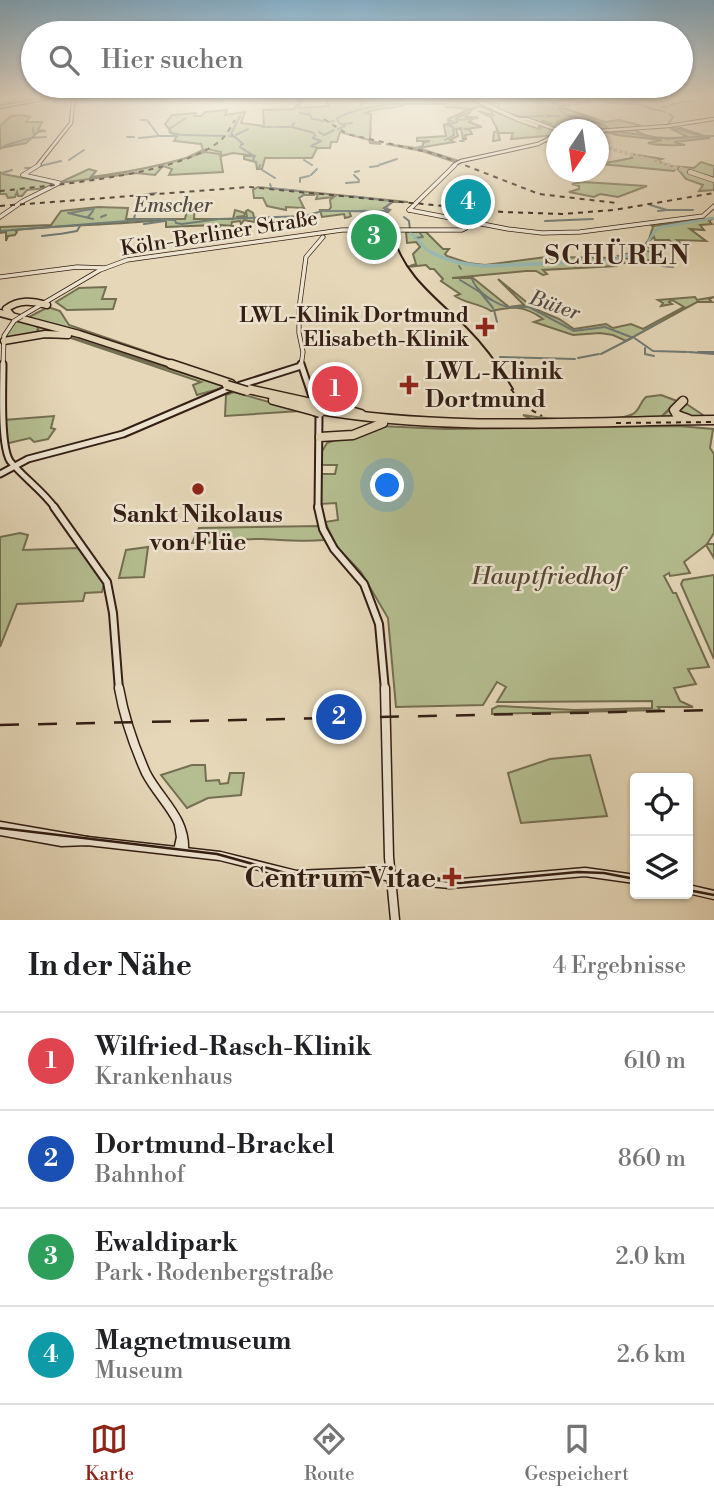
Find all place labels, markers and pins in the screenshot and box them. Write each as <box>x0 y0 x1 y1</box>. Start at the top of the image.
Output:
pin: 4 <box>445 176 491 228</box>
pin: 3 <box>351 211 397 263</box>
place label: LWL-Klinik Dortmund Elisabeth-Klinik <box>239 303 470 353</box>
marker: LWL-Klinik Dortmund Elisabeth-Klinik <box>475 317 495 337</box>
place label: LWL-Klinik Dortmund <box>425 357 564 415</box>
pin: 1 <box>312 363 358 415</box>
marker: LWL-Klinik Dortmund <box>399 375 419 395</box>
marker: Sankt Nikolaus von Flüe <box>190 481 206 497</box>
place label: Sankt Nikolaus von Flüe <box>113 500 283 558</box>
pin: 2 <box>316 691 362 743</box>
place label: Centrum Vitae <box>245 861 436 896</box>
marker: Centrum Vitae <box>442 867 462 887</box>

